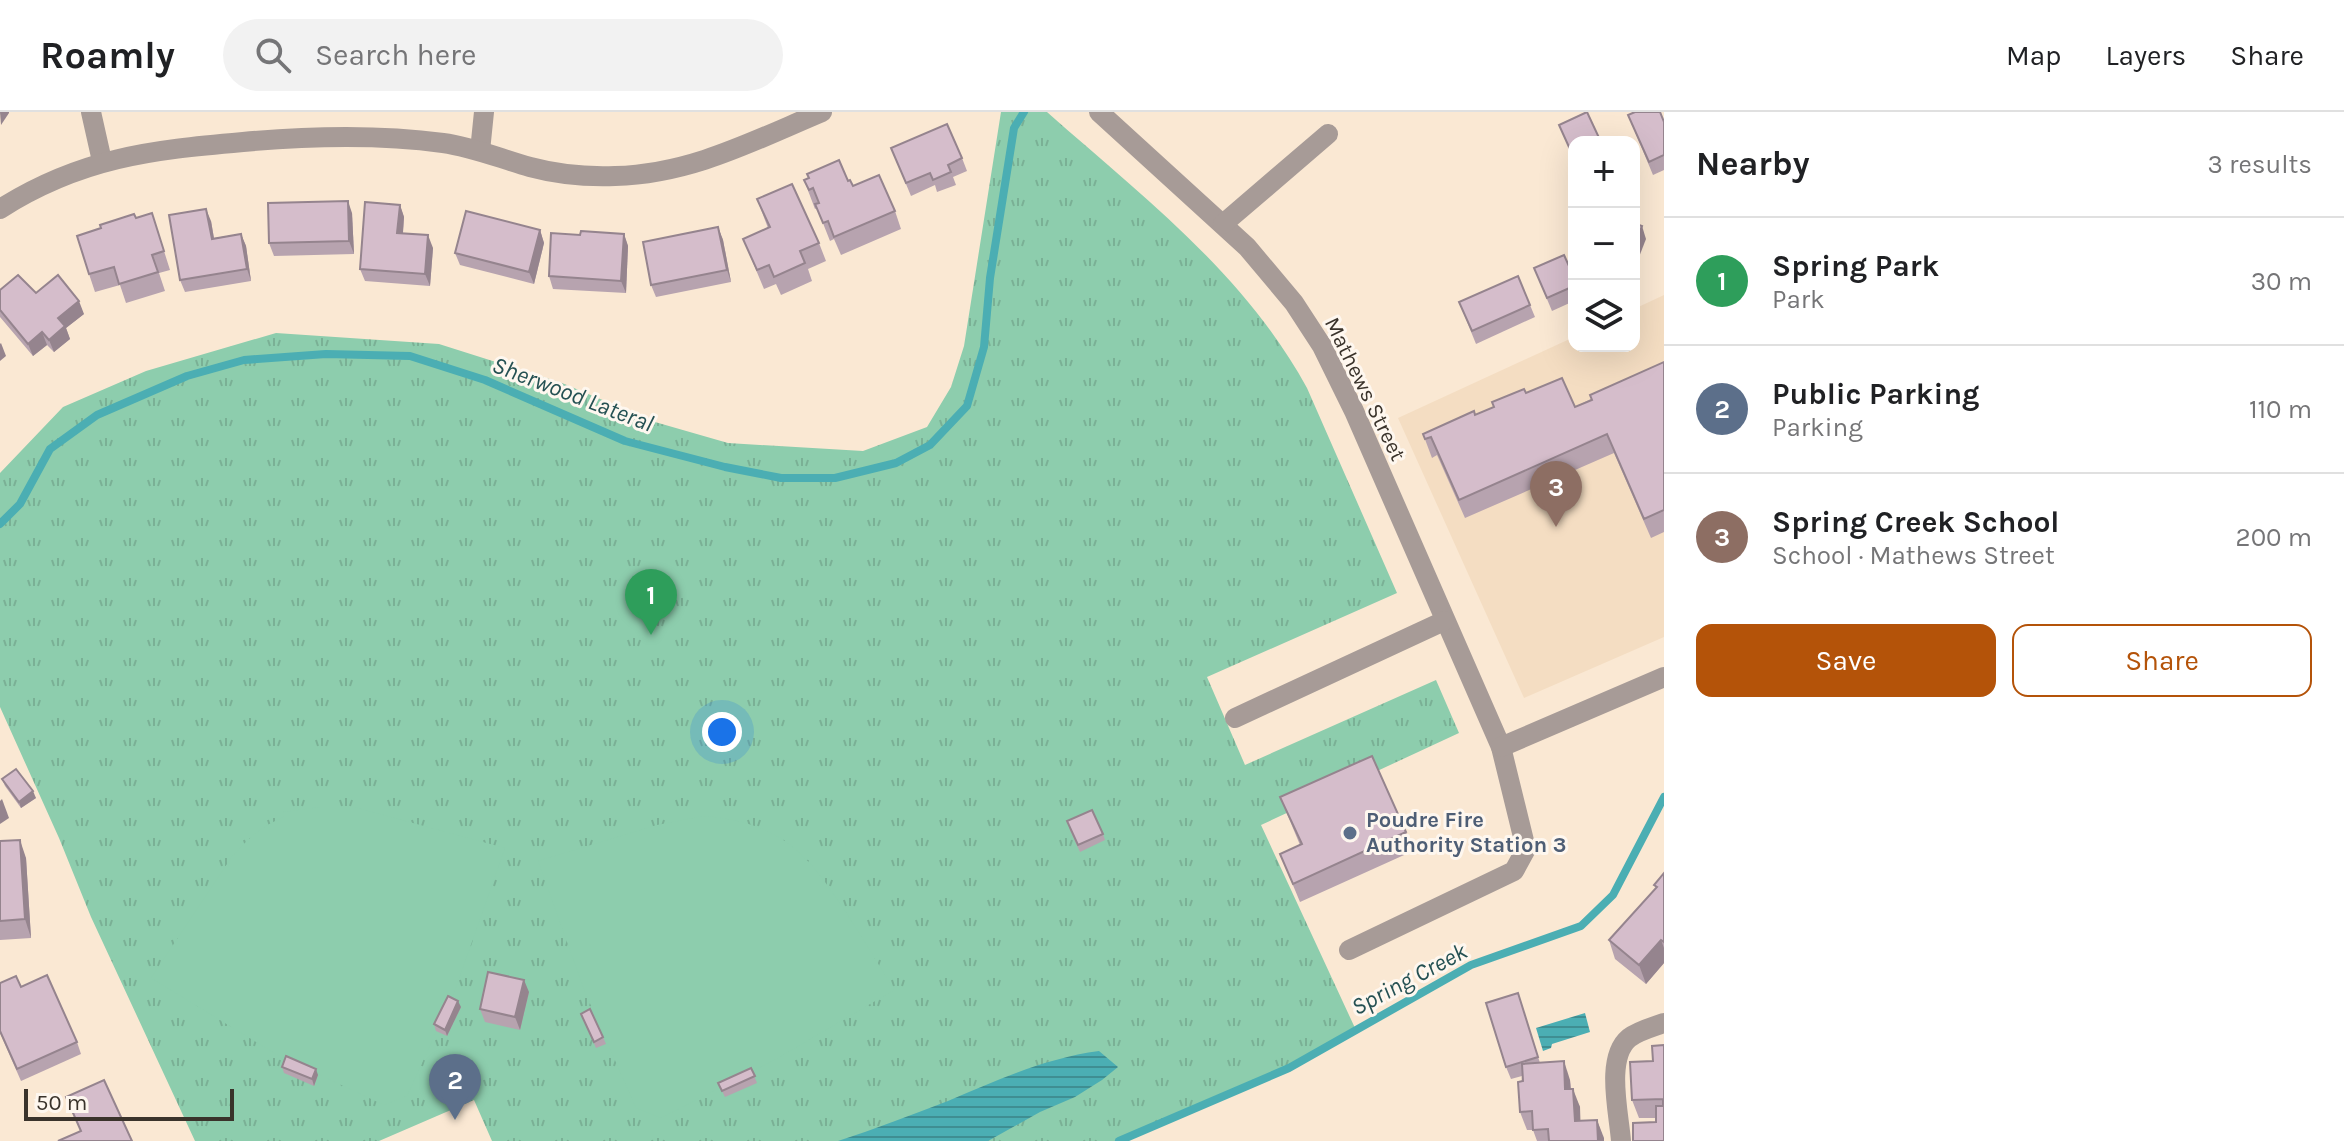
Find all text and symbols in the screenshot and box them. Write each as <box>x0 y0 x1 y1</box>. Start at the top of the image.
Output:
search box <box>223 19 783 91</box>
text: Roamly <box>40 33 175 78</box>
icon: search <box>251 33 295 77</box>
text: Search here <box>315 37 476 73</box>
text: Map <box>2006 39 2061 72</box>
text: Layers <box>2105 39 2186 72</box>
text: Share <box>2230 39 2304 72</box>
map controls <box>1568 136 1640 352</box>
button: + <box>1568 136 1640 208</box>
text: Nearby <box>1696 144 1810 184</box>
text: 3 results <box>2208 149 2312 180</box>
button: − <box>1568 208 1640 280</box>
text: Spring Park <box>1772 248 1939 284</box>
text: 1 <box>1717 266 1727 297</box>
text: 30 m <box>2251 266 2312 297</box>
button: layers <box>1568 280 1640 352</box>
text: Park <box>1772 284 1825 315</box>
street label: Mathews Street <box>1319 313 1411 465</box>
water label: Sherwood Lateral <box>488 350 658 438</box>
text: Public Parking <box>1772 376 1980 412</box>
text: 2 <box>1714 394 1730 425</box>
text: 110 m <box>2249 394 2312 425</box>
text: Parking <box>1772 412 1863 443</box>
pin: 3 <box>1530 461 1582 527</box>
text: Spring Creek School <box>1772 504 2060 540</box>
text: 3 <box>1714 522 1730 553</box>
text: 200 m <box>2236 522 2312 553</box>
text: School · Mathews Street <box>1772 540 2055 571</box>
pin: 1 <box>625 569 677 635</box>
button: Save <box>1696 624 1996 697</box>
button: Share <box>2012 624 2312 697</box>
your location <box>702 712 742 752</box>
place label: Poudre Fire Authority Station 3 <box>1366 807 1566 858</box>
marker: Poudre Fire Authority Station 3 <box>1341 824 1359 842</box>
water label: Spring Creek <box>1346 936 1472 1021</box>
pin: 2 <box>429 1054 481 1120</box>
scale bar <box>24 1085 234 1121</box>
text: 50 m <box>36 1090 87 1116</box>

